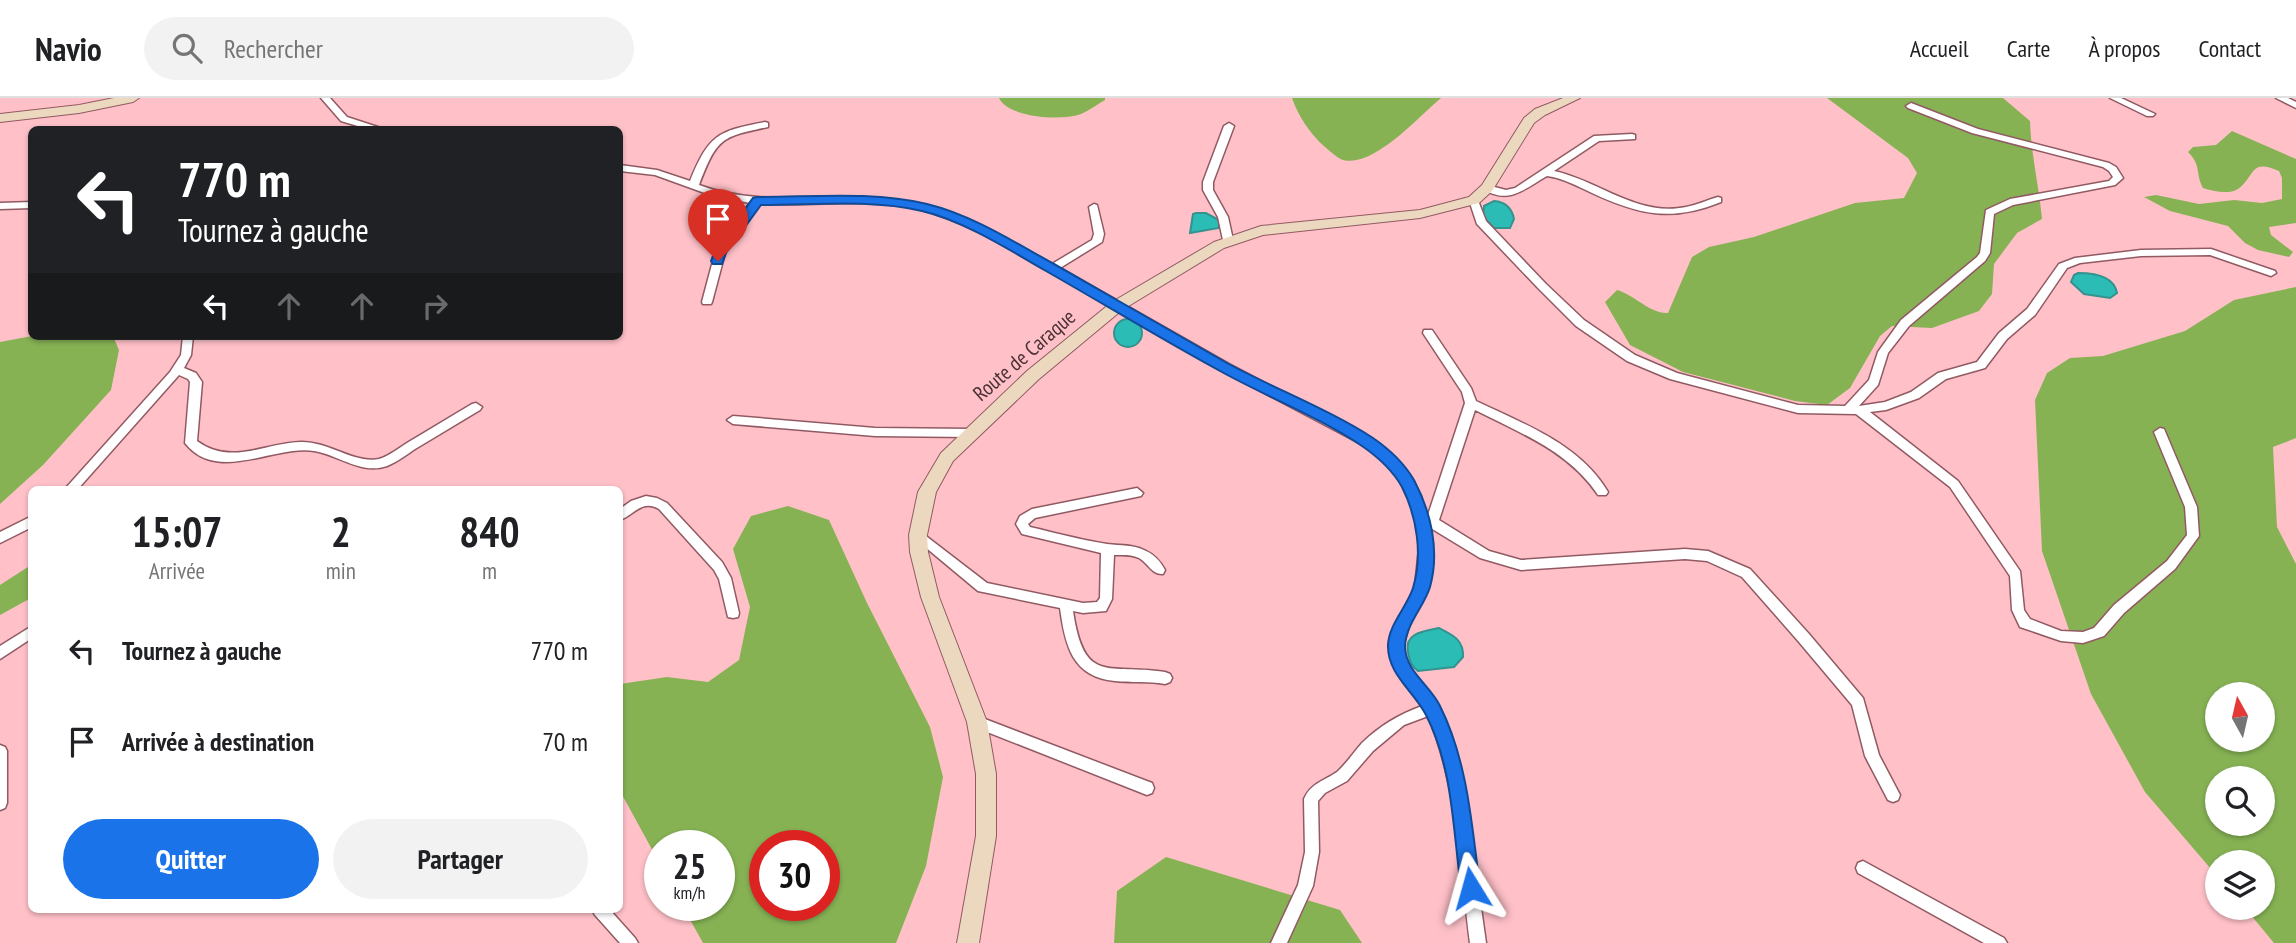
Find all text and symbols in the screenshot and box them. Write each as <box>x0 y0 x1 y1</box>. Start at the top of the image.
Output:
search box <box>144 17 634 80</box>
text: Navio <box>35 27 102 70</box>
icon: search <box>168 29 206 67</box>
text: Rechercher <box>224 32 323 65</box>
text: Accueil <box>1910 33 1969 64</box>
text: Carte <box>2007 33 2050 64</box>
text: À propos <box>2088 33 2160 64</box>
text: Contact <box>2198 33 2261 64</box>
text: 770 m <box>178 147 291 211</box>
icon: left <box>63 154 154 245</box>
pin <box>688 189 748 261</box>
icon: arrive <box>699 200 737 238</box>
text: Tournez à gauche <box>178 209 369 251</box>
icon: left <box>197 287 235 325</box>
icon: ahead <box>270 287 308 325</box>
icon: ahead <box>343 287 381 325</box>
icon: right <box>416 287 454 325</box>
street label: Route de Caraque <box>967 303 1081 407</box>
text: 15:07 <box>131 504 222 559</box>
text: 2 <box>331 504 351 559</box>
text: 840 <box>459 504 520 559</box>
text: Arrivée <box>149 556 205 585</box>
text: min <box>326 556 356 585</box>
text: m <box>482 556 497 585</box>
icon: left <box>63 632 101 670</box>
text: Tournez à gauche <box>122 634 282 667</box>
text: 770 m <box>530 634 588 667</box>
north arrow <box>2205 682 2275 752</box>
map controls <box>2205 682 2275 920</box>
icon: arrive <box>63 723 101 761</box>
text: Arrivée à destination <box>122 725 314 758</box>
text: 70 m <box>542 725 588 758</box>
button: search <box>2205 766 2275 836</box>
button: Quitter <box>63 819 319 899</box>
button: Partager <box>333 819 588 899</box>
speed limit sign: 30 <box>749 830 840 921</box>
text: 25 <box>673 843 706 889</box>
button: layers <box>2205 850 2275 920</box>
position arrow <box>1434 851 1508 925</box>
text: km/h <box>674 881 705 904</box>

